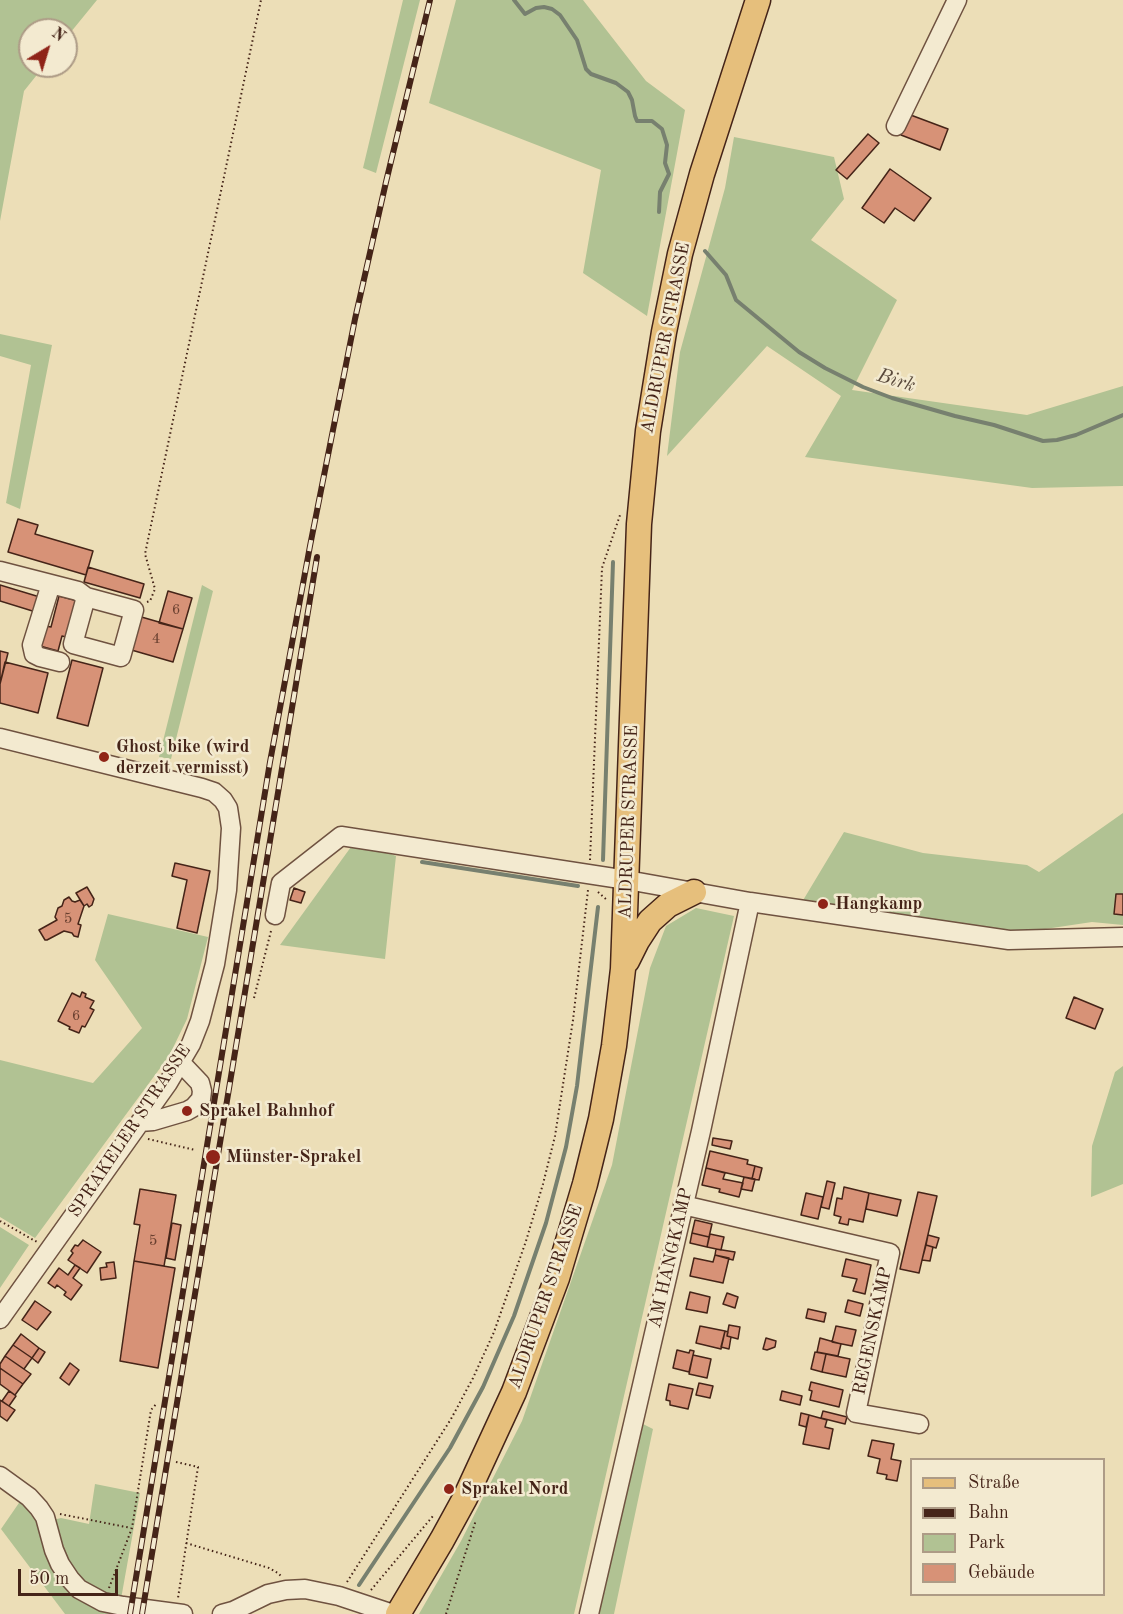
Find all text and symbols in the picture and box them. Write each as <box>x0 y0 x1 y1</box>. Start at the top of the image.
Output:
north arrow <box>18 18 78 78</box>
text: N <box>48 25 68 45</box>
street label: ALDRUPER STRASSE <box>637 241 695 435</box>
water label: Birk <box>874 364 918 398</box>
house number: 6 <box>172 601 180 619</box>
house number: 4 <box>152 630 160 648</box>
street label: ALDRUPER STRASSE <box>615 725 643 919</box>
place label: Ghost bike (wird derzeit vermisst) <box>116 736 249 778</box>
marker: Ghost bike (wird derzeit vermisst) <box>97 750 111 764</box>
place label: Hangkamp <box>835 893 922 915</box>
marker: Hangkamp <box>816 897 830 911</box>
house number: 5 <box>64 910 72 928</box>
house number: 6 <box>72 1007 80 1025</box>
street label: SPRAKELER STRASSE <box>64 1040 196 1222</box>
place label: Sprakel Bahnhof <box>199 1100 334 1122</box>
marker: Sprakel Bahnhof <box>180 1104 194 1118</box>
place label: Münster-Sprakel <box>226 1146 361 1168</box>
marker: Münster-Sprakel <box>204 1148 222 1166</box>
street label: AM HANGKAMP <box>644 1186 698 1330</box>
street label: ALDRUPER STRASSE <box>504 1202 588 1392</box>
house number: 5 <box>149 1232 157 1250</box>
street label: REGENSKAMP <box>849 1265 897 1397</box>
legend <box>910 1458 1105 1596</box>
text: Straße <box>968 1474 1019 1492</box>
place label: Sprakel Nord <box>461 1478 568 1500</box>
marker: Sprakel Nord <box>442 1482 456 1496</box>
text: Bahn <box>968 1504 1009 1522</box>
text: Park <box>968 1534 1005 1552</box>
scale bar <box>21 1557 122 1595</box>
text: Gebäude <box>968 1564 1035 1582</box>
text: 50 m <box>29 1570 69 1588</box>

